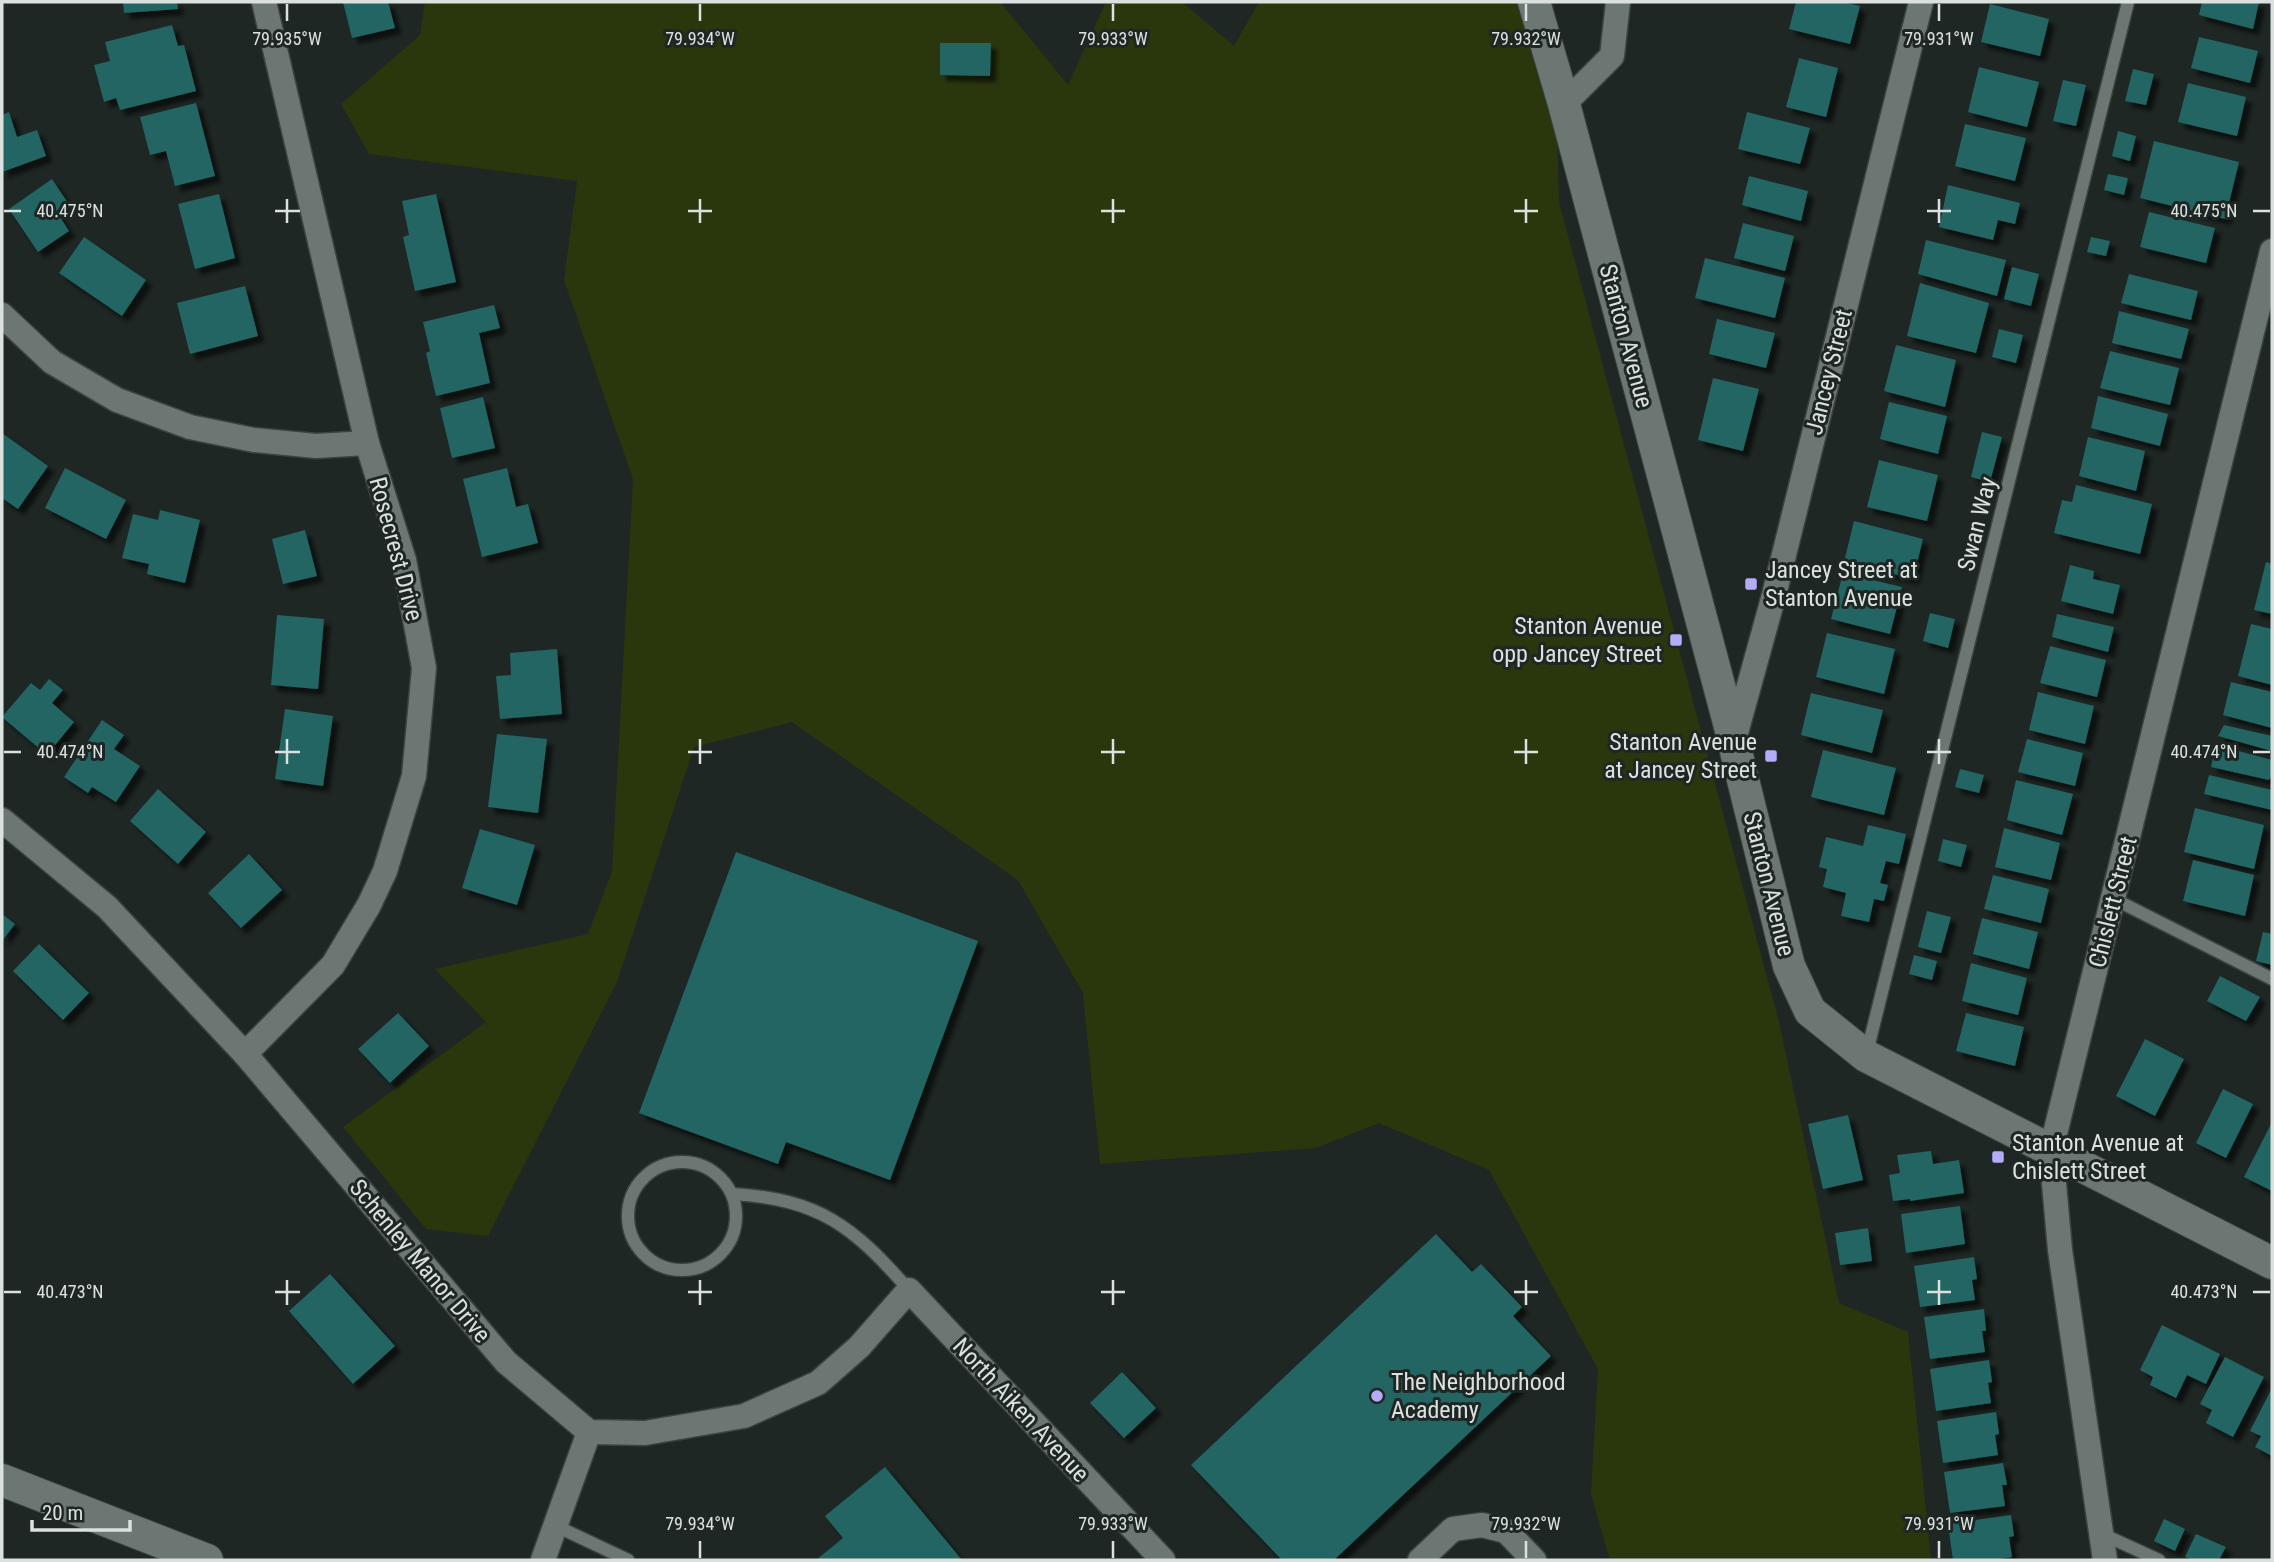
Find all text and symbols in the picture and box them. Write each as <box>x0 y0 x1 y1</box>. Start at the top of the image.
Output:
text: 79.935°W <box>252 28 322 49</box>
text: 79.934°W <box>665 28 735 49</box>
text: 79.933°W <box>1078 28 1148 49</box>
text: 79.932°W <box>1491 28 1561 49</box>
text: 79.931°W <box>1904 28 1974 49</box>
text: 40.475°N <box>36 200 104 221</box>
text: 40.475°N <box>2170 200 2238 221</box>
street label: Stanton Avenue <box>1593 261 1659 411</box>
street label: Jancey Street <box>1800 306 1858 438</box>
street label: Rosecrest Drive <box>363 474 429 624</box>
street label: Swan Way <box>1952 474 2002 574</box>
place label: Jancey Street at Stanton Avenue <box>1765 556 1918 612</box>
marker: Jancey Street at Stanton Avenue <box>1743 576 1759 592</box>
place label: Stanton Avenue opp Jancey Street <box>1492 612 1662 668</box>
marker: Stanton Avenue opp Jancey Street <box>1668 632 1684 648</box>
place label: Stanton Avenue at Jancey Street <box>1604 728 1757 784</box>
text: 40.474°N <box>36 741 104 762</box>
text: 40.474°N <box>2170 741 2238 762</box>
marker: Stanton Avenue at Jancey Street <box>1763 748 1779 764</box>
street label: Stanton Avenue <box>1738 809 1800 959</box>
street label: Chislett Street <box>2083 833 2143 971</box>
place label: Stanton Avenue at Chislett Street <box>2012 1129 2184 1185</box>
marker: Stanton Avenue at Chislett Street <box>1990 1149 2006 1165</box>
street label: Schenley Manor Drive <box>344 1174 496 1348</box>
text: 40.473°N <box>36 1281 104 1302</box>
text: 40.473°N <box>2170 1281 2238 1302</box>
street label: North Aiken Avenue <box>947 1332 1095 1488</box>
place label: The Neighborhood Academy <box>1391 1368 1566 1424</box>
marker: The Neighborhood Academy <box>1369 1388 1385 1404</box>
scale bar <box>32 1488 130 1532</box>
text: 20 m <box>42 1501 83 1525</box>
text: 79.934°W <box>665 1513 735 1534</box>
text: 79.933°W <box>1078 1513 1148 1534</box>
text: 79.932°W <box>1491 1513 1561 1534</box>
text: 79.931°W <box>1904 1513 1974 1534</box>

